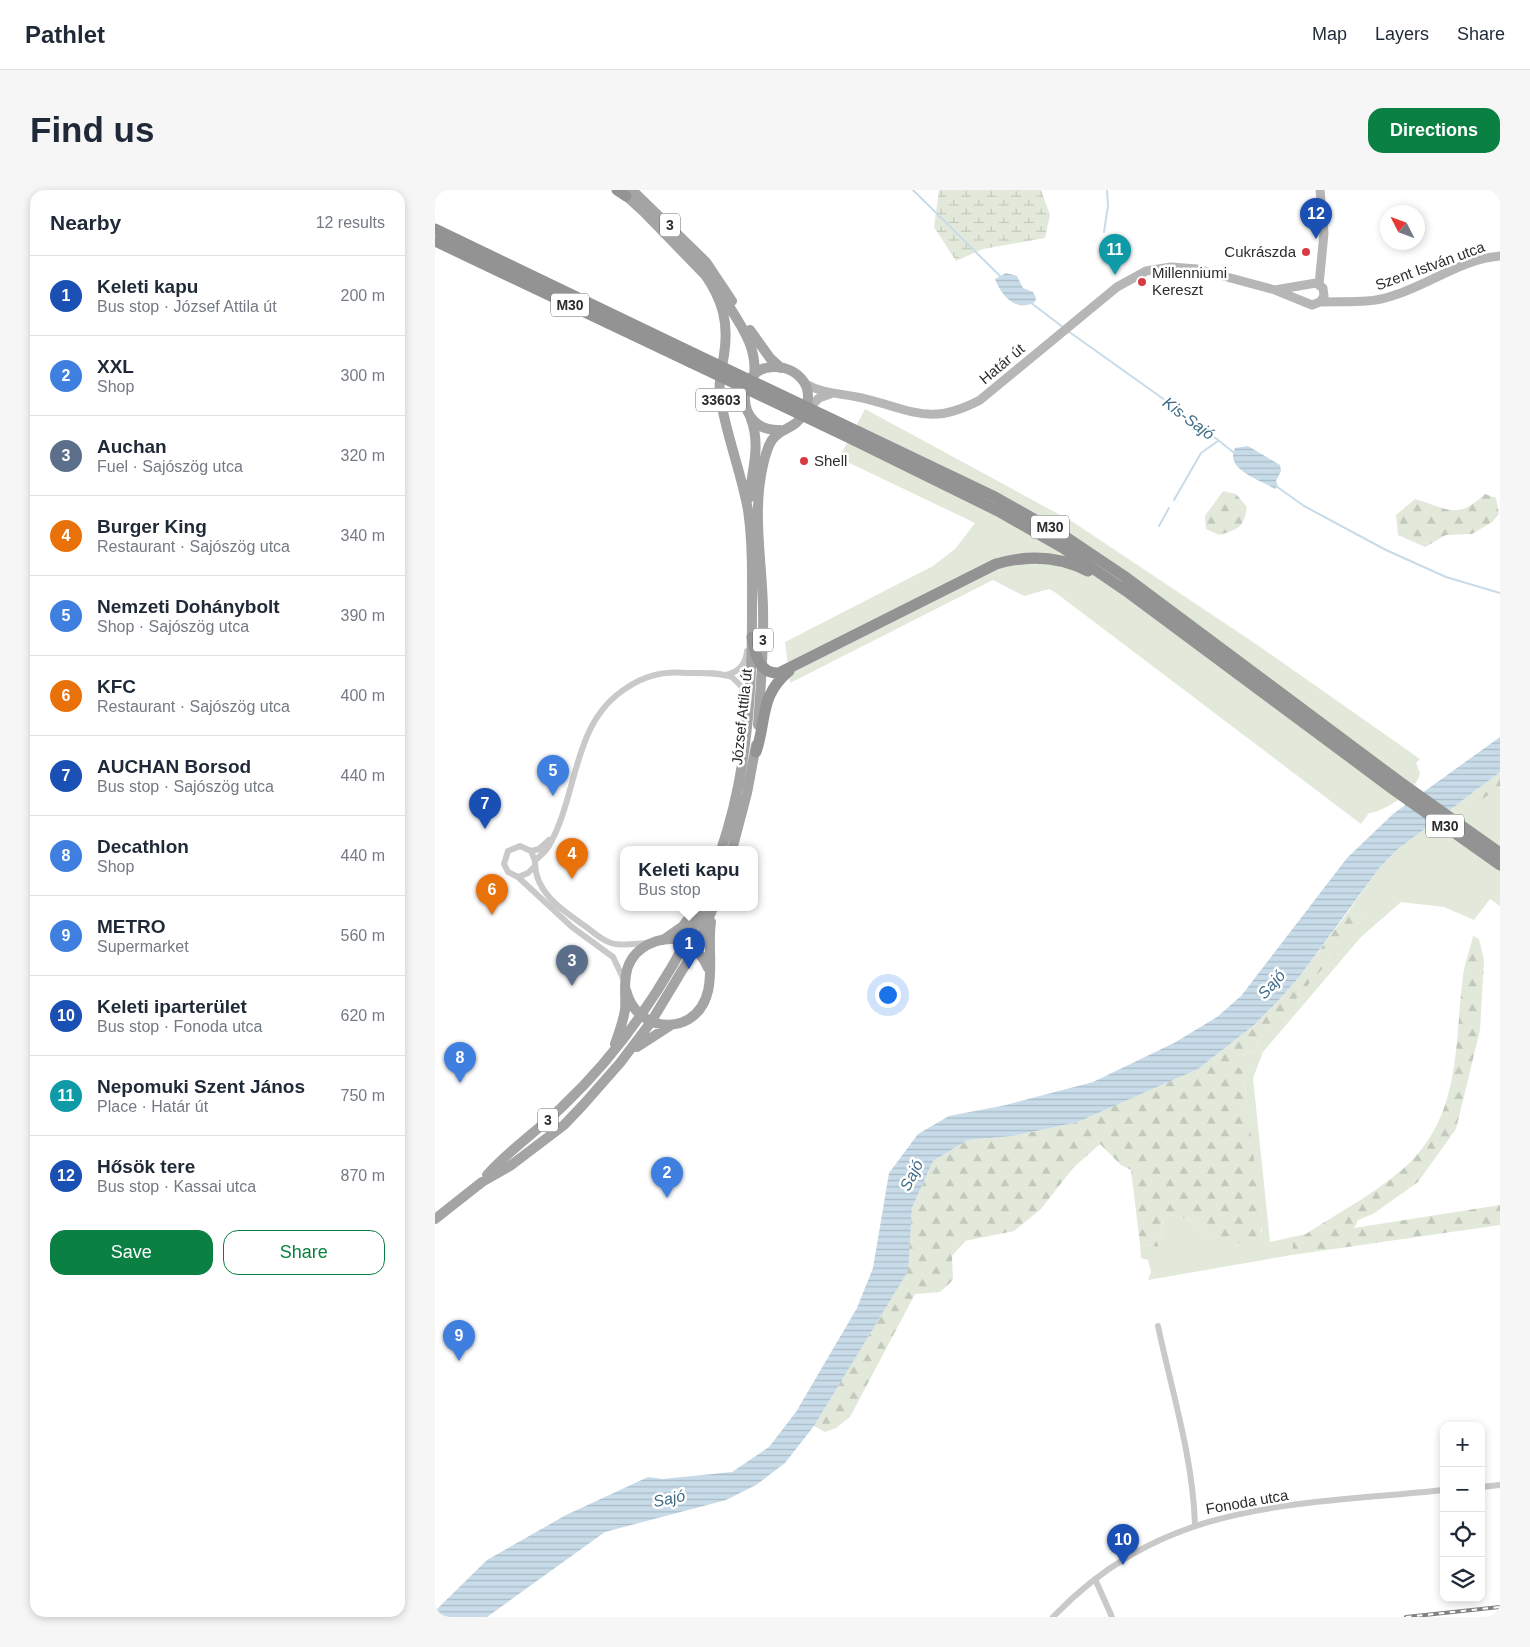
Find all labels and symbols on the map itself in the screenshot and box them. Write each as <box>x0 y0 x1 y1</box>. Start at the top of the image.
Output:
pin: 12 <box>1300 198 1332 239</box>
north arrow <box>1380 205 1425 250</box>
road number: 3 <box>660 214 680 236</box>
pin: 11 <box>1099 234 1131 275</box>
street label: Szent István utca <box>1373 238 1487 293</box>
place label: Cukrászda <box>1224 243 1297 260</box>
marker: Cukrászda <box>1300 246 1312 258</box>
place label: Millenniumi Kereszt <box>1152 264 1227 298</box>
marker: Millenniumi Kereszt <box>1136 276 1148 288</box>
road number: M30 <box>551 294 589 316</box>
street label: Határ út <box>976 339 1028 387</box>
road number: 33603 <box>696 388 746 412</box>
water label: Kis-Sajó <box>1160 394 1218 443</box>
place label: Shell <box>814 452 847 469</box>
marker: Shell <box>798 455 810 467</box>
road number: M30 <box>1031 516 1069 538</box>
road number: 3 <box>753 628 773 652</box>
street label: József Attila út <box>728 667 755 766</box>
pin: 5 <box>537 755 569 796</box>
pin: 7 <box>469 788 501 829</box>
road number: M30 <box>1426 814 1464 838</box>
pin: 4 <box>556 838 588 879</box>
pin: 6 <box>476 874 508 915</box>
pin: 1 <box>673 928 705 969</box>
pin: 3 <box>556 945 588 986</box>
water label: Sajó <box>1254 967 1288 1002</box>
your location <box>875 982 901 1008</box>
pin: 8 <box>444 1042 476 1083</box>
road number: 3 <box>538 1108 558 1132</box>
pin: 2 <box>651 1157 683 1198</box>
water label: Sajó <box>897 1157 926 1193</box>
pin: 9 <box>443 1320 475 1361</box>
street label: Fonoda utca <box>1204 1486 1290 1517</box>
water label: Sajó <box>652 1487 687 1510</box>
pin: 10 <box>1107 1524 1139 1565</box>

